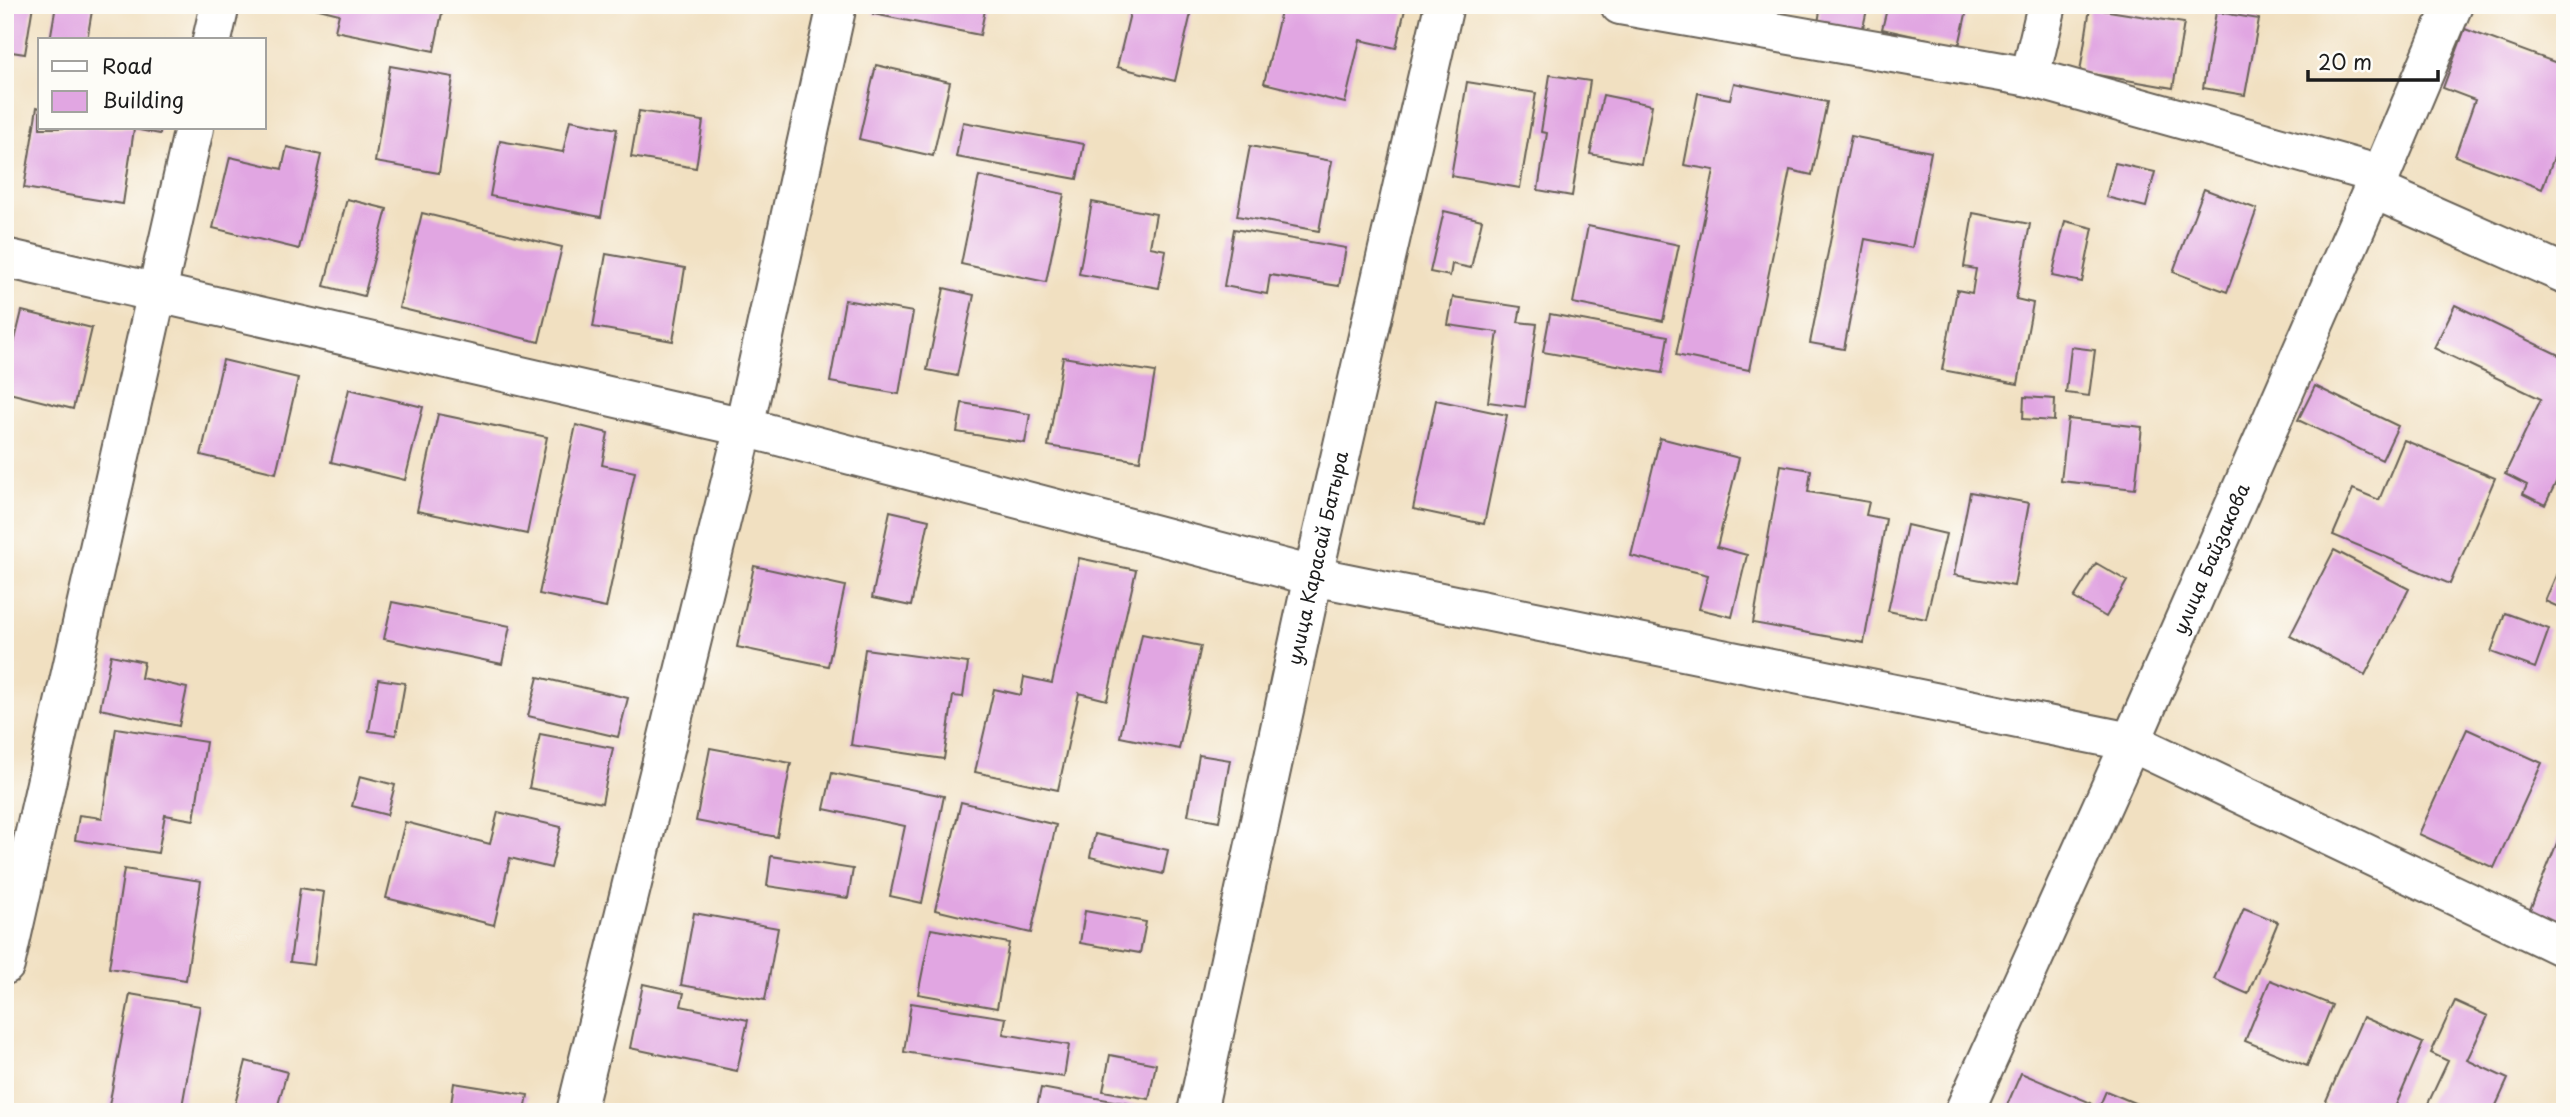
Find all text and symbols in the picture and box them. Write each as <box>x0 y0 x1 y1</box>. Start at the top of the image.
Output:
legend <box>38 38 266 130</box>
scale bar <box>2308 38 2437 82</box>
text: 20 m <box>2318 45 2372 77</box>
text: Road <box>102 49 153 81</box>
text: Building <box>102 83 184 115</box>
street label: улица Карасай Батыра <box>1279 448 1354 667</box>
street label: улица Байзакова <box>2165 478 2256 638</box>

